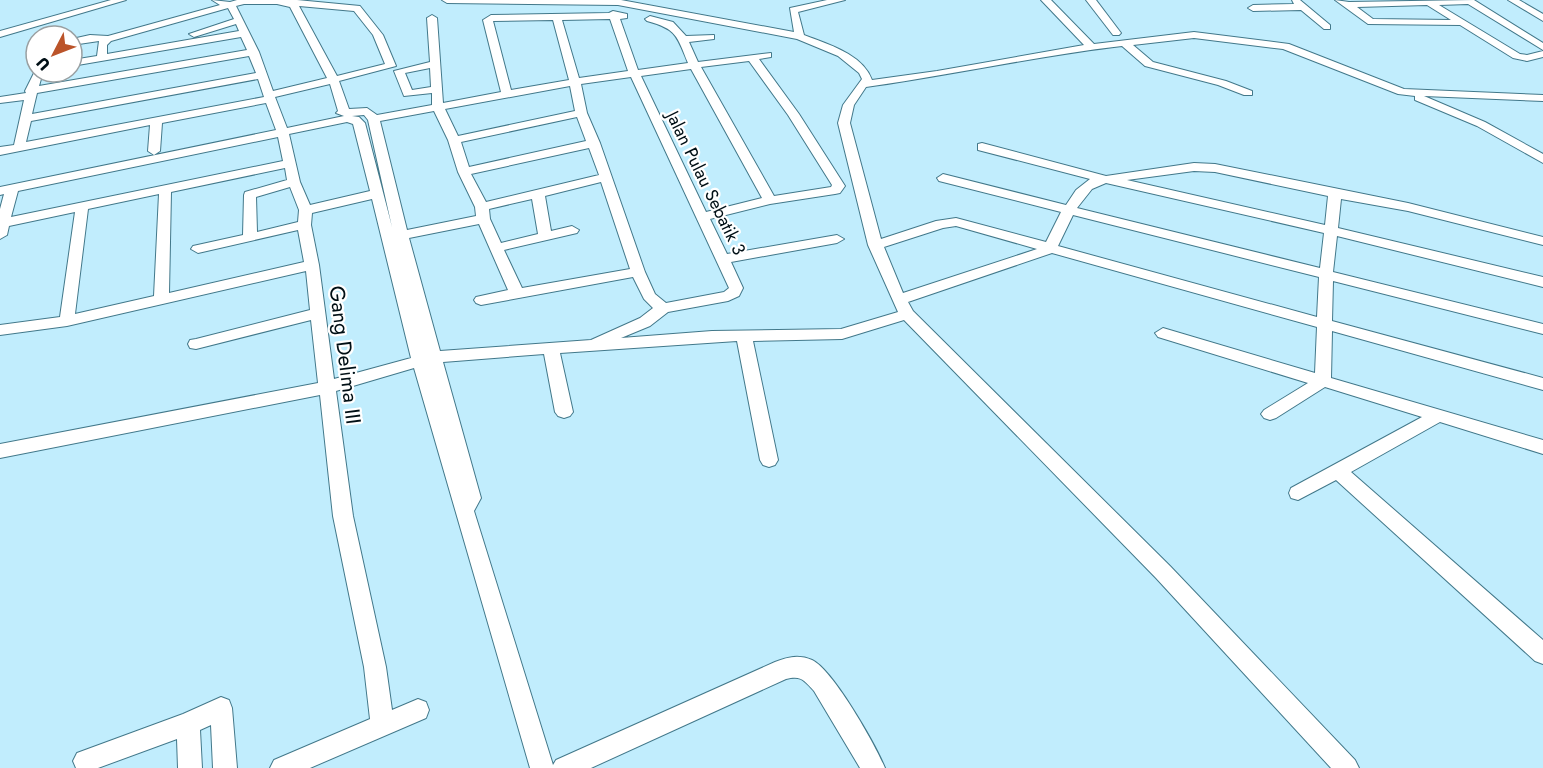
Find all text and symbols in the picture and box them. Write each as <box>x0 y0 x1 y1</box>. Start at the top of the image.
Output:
north arrow <box>24 24 84 84</box>
text: U <box>31 52 56 76</box>
street label: Jalan Pulau Sebatik 3 <box>659 105 752 260</box>
street label: Gang Delima III <box>322 284 368 426</box>

